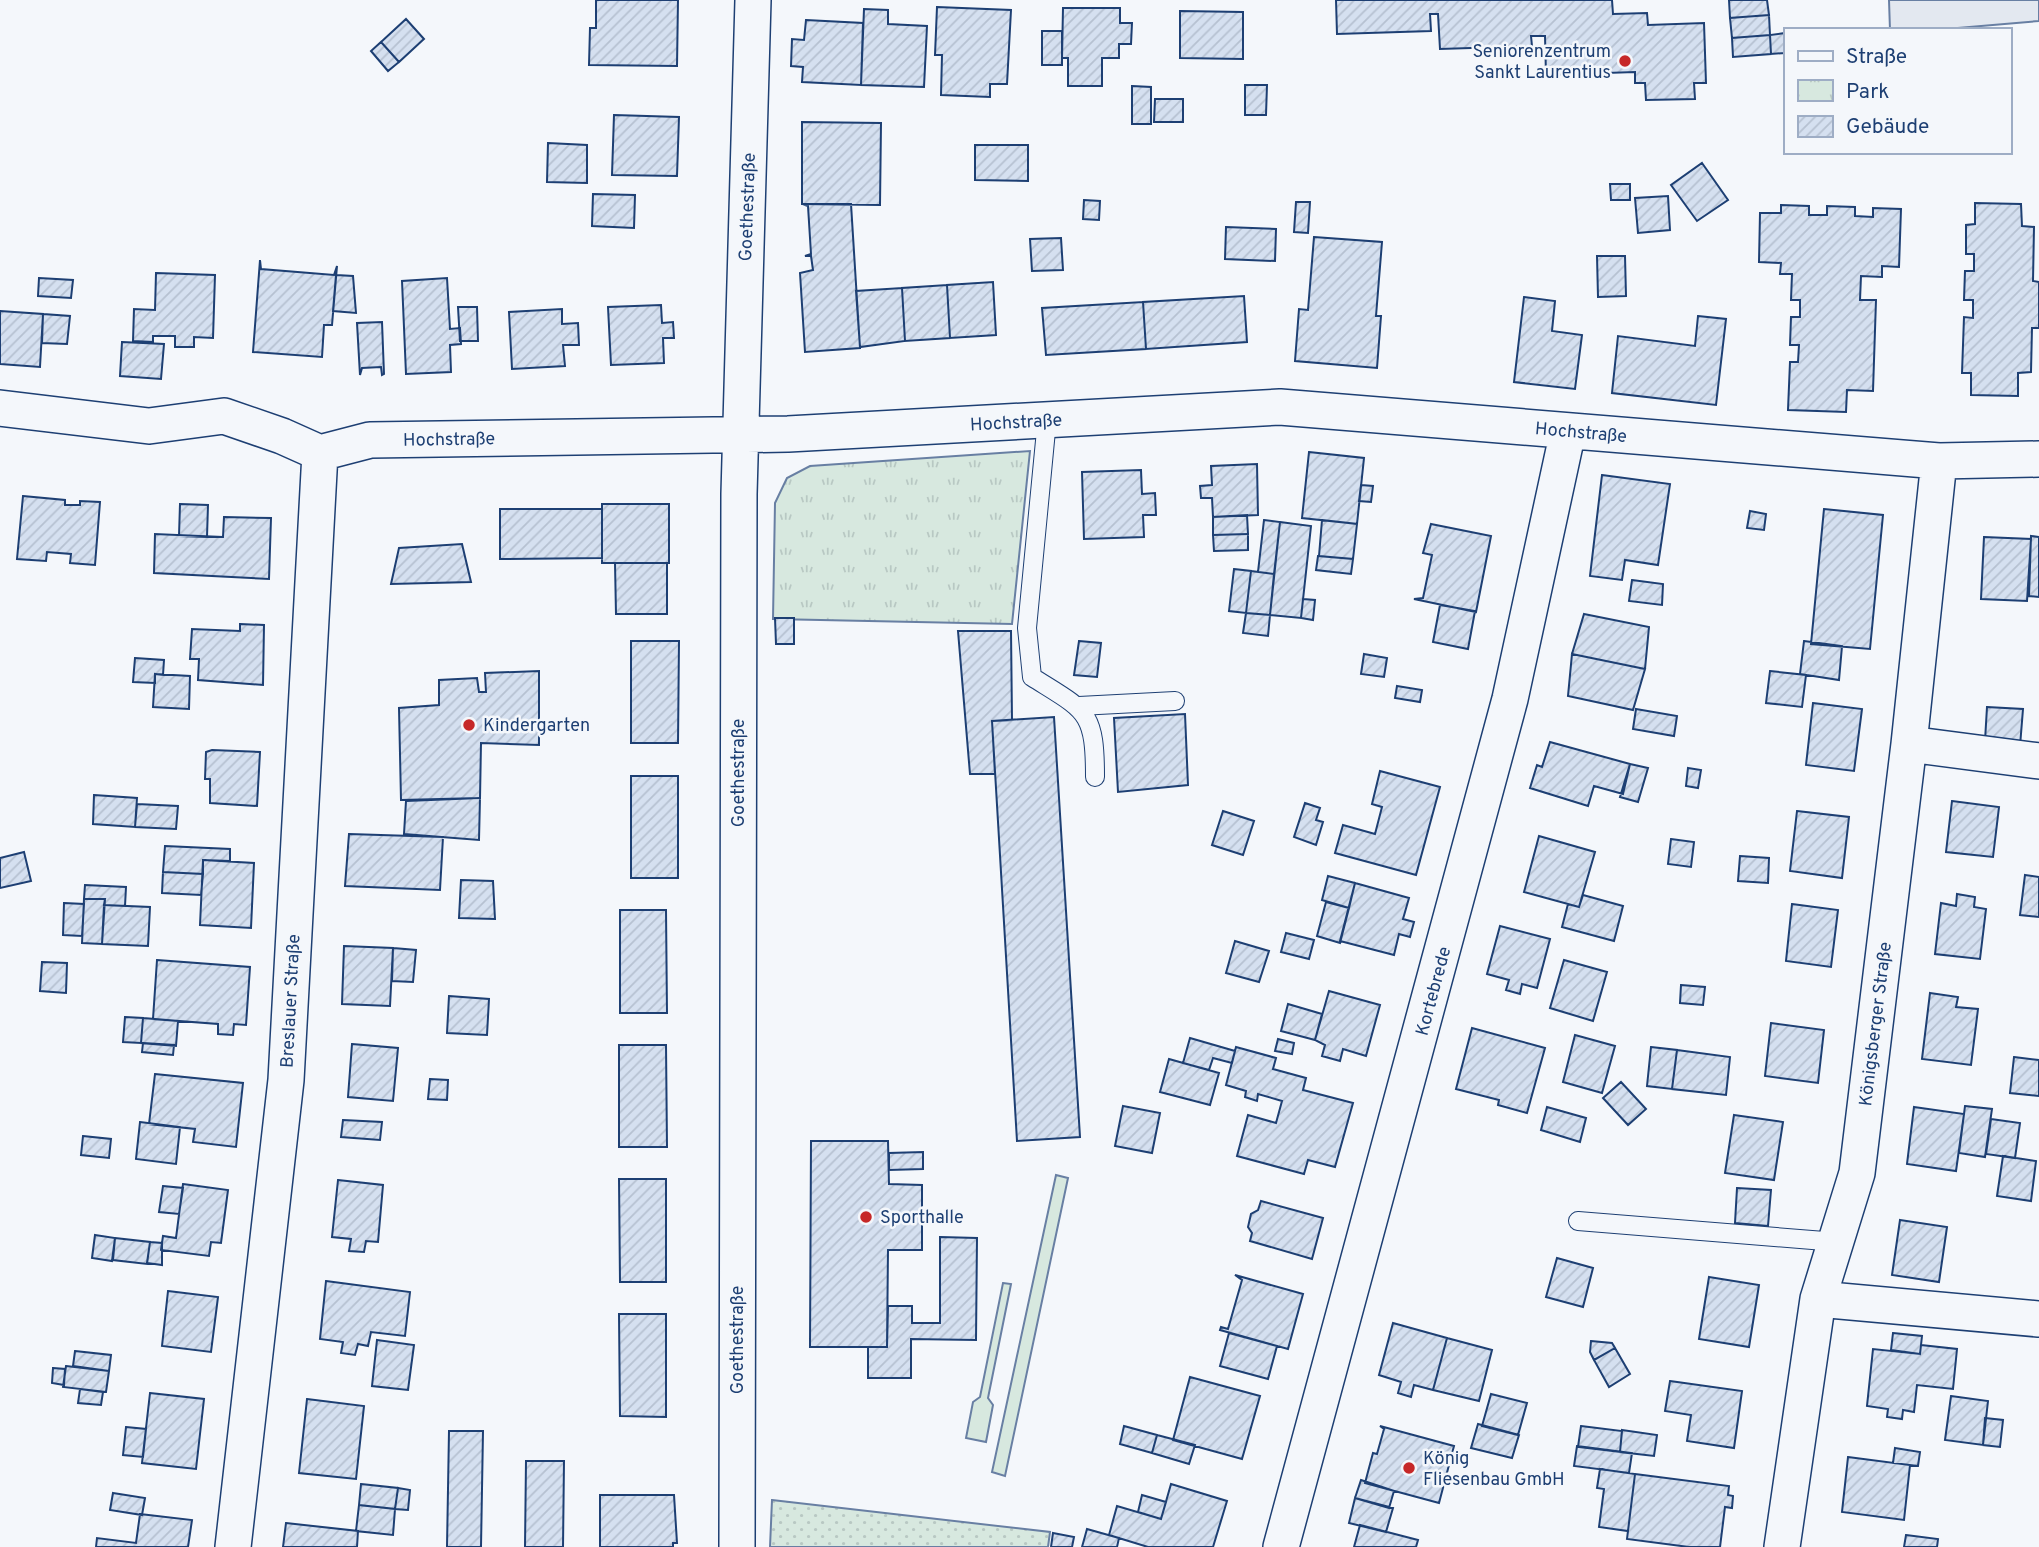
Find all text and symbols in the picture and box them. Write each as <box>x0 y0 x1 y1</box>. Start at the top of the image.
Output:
legend <box>1784 28 2011 154</box>
place label: Seniorenzentrum Sankt Laurentius <box>1472 41 1611 85</box>
text: Straße <box>1846 44 1907 71</box>
marker: Seniorenzentrum Sankt Laurentius <box>1617 53 1633 69</box>
text: Park <box>1846 79 1889 106</box>
text: Gebäude <box>1846 114 1929 141</box>
street label: Goethestraße <box>735 152 762 262</box>
street label: Hochstraße <box>969 410 1063 437</box>
street label: Hochstraße <box>1534 418 1628 449</box>
street label: Hochstraße <box>403 428 495 453</box>
place label: Kindergarten <box>483 715 590 738</box>
marker: Kindergarten <box>461 717 477 733</box>
street label: Goethestraße <box>728 719 751 827</box>
street label: Breslauer Straße <box>277 934 306 1069</box>
street label: Königsberger Straße <box>1855 941 1898 1108</box>
street label: Kortebrede <box>1412 944 1457 1038</box>
place label: Sporthalle <box>880 1207 964 1230</box>
marker: Sporthalle <box>858 1209 874 1225</box>
street label: Goethestraße <box>727 1286 750 1394</box>
place label: König Fliesenbau GmbH <box>1423 1448 1565 1492</box>
marker: König Fliesenbau GmbH <box>1401 1460 1417 1476</box>

